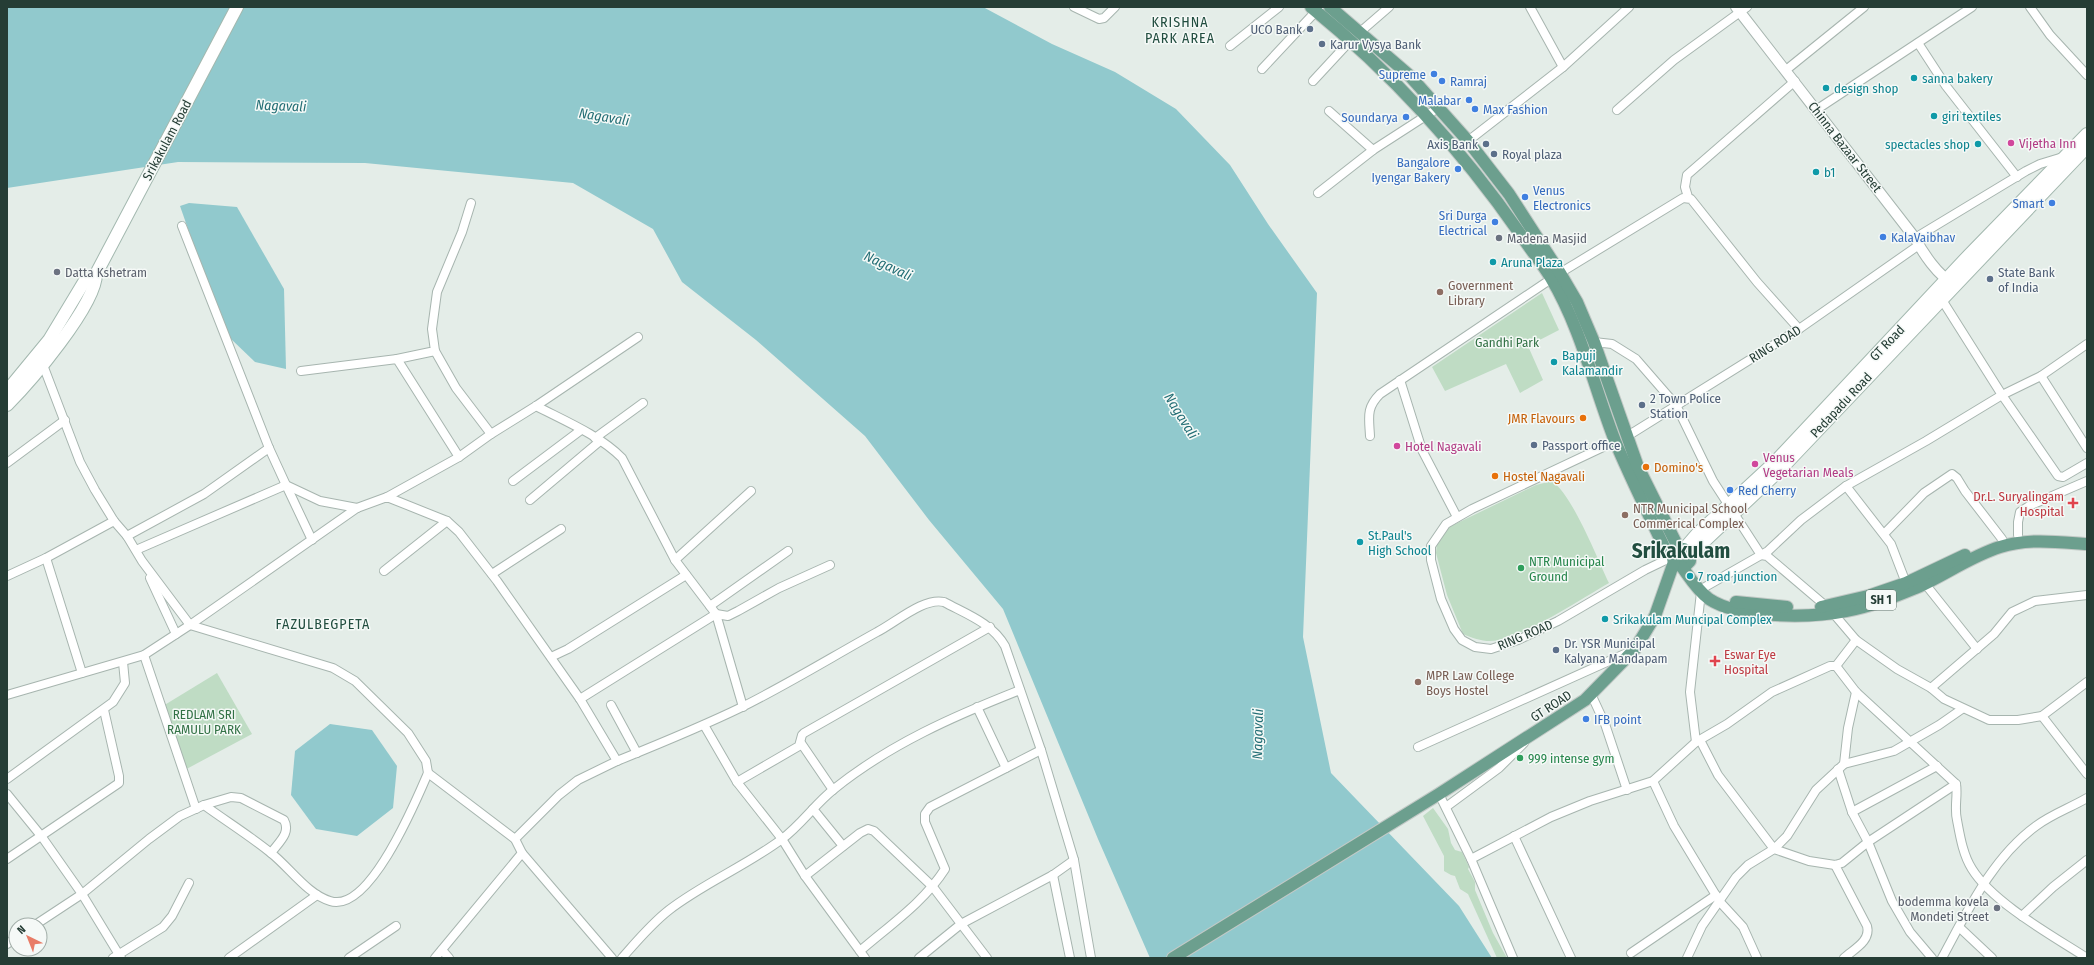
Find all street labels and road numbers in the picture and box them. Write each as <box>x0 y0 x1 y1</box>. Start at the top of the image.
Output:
street label: Srikakulam Road <box>139 97 195 183</box>
street label: Chinna Bazaar Street <box>1805 99 1885 196</box>
street label: RING ROAD <box>1746 322 1804 366</box>
street label: GT Road <box>1867 322 1907 364</box>
street label: Pedapadu Road <box>1807 369 1875 441</box>
road number: SH 1 <box>1866 590 1896 610</box>
street label: RING ROAD <box>1495 617 1555 653</box>
street label: GT ROAD <box>1528 687 1574 725</box>

